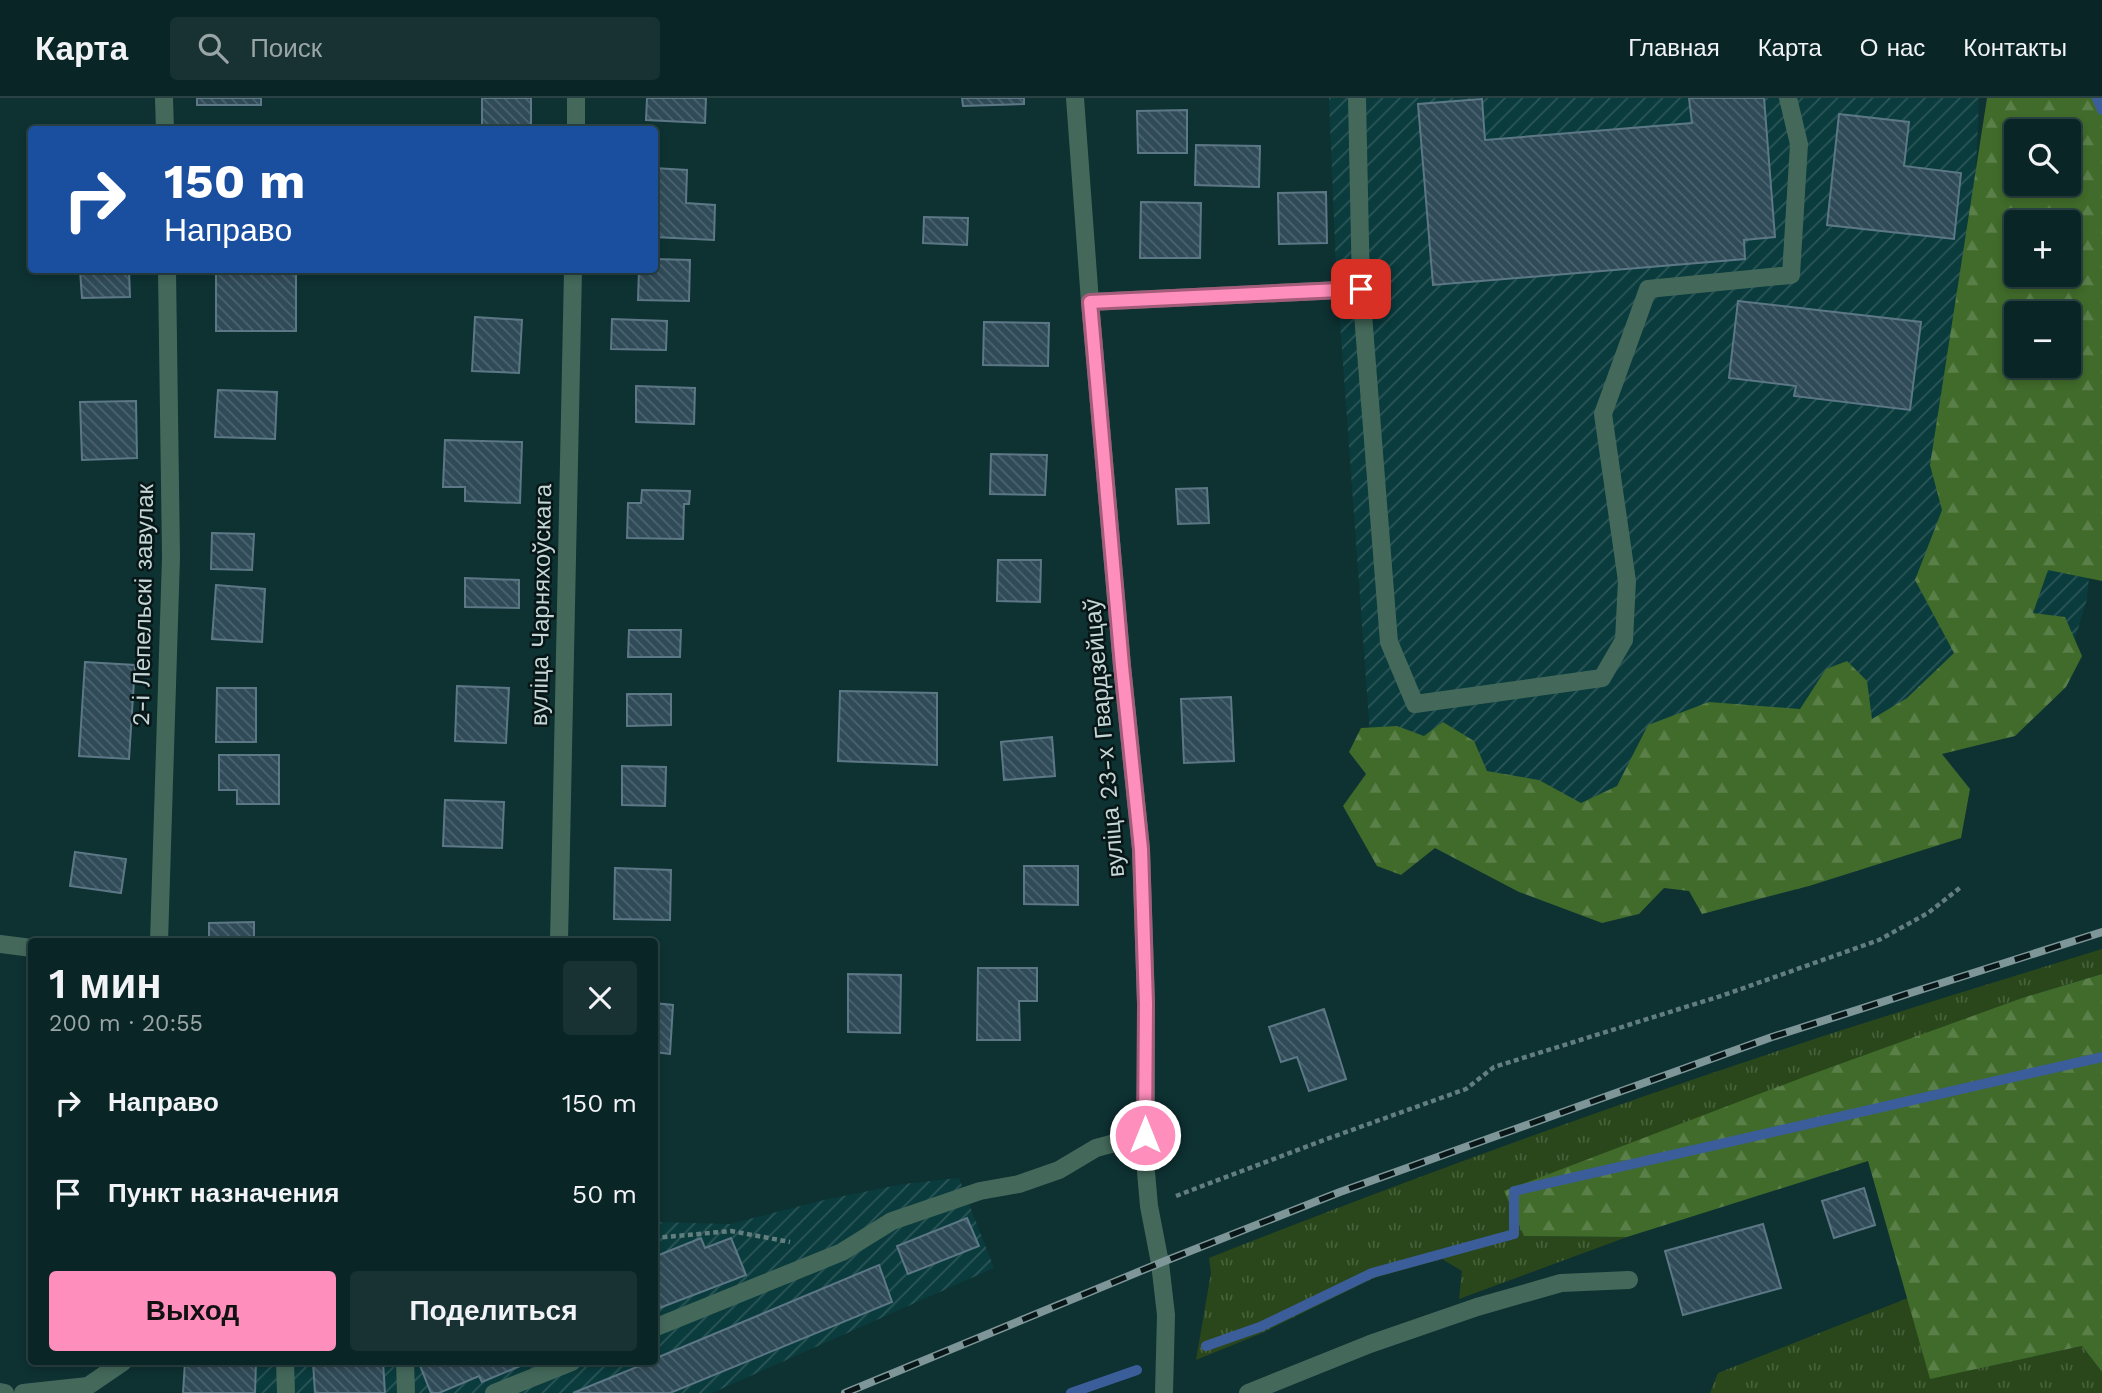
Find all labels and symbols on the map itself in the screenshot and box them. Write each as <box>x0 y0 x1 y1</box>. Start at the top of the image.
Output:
pin <box>1331 259 1391 319</box>
street label: 2-і Лепельскі завулак <box>127 483 159 726</box>
street label: вуліца Чарняхоўскага <box>525 483 557 726</box>
street label: вуліца 23-х Гвардзейцаў <box>1078 598 1130 878</box>
position arrow <box>1108 1098 1182 1172</box>

